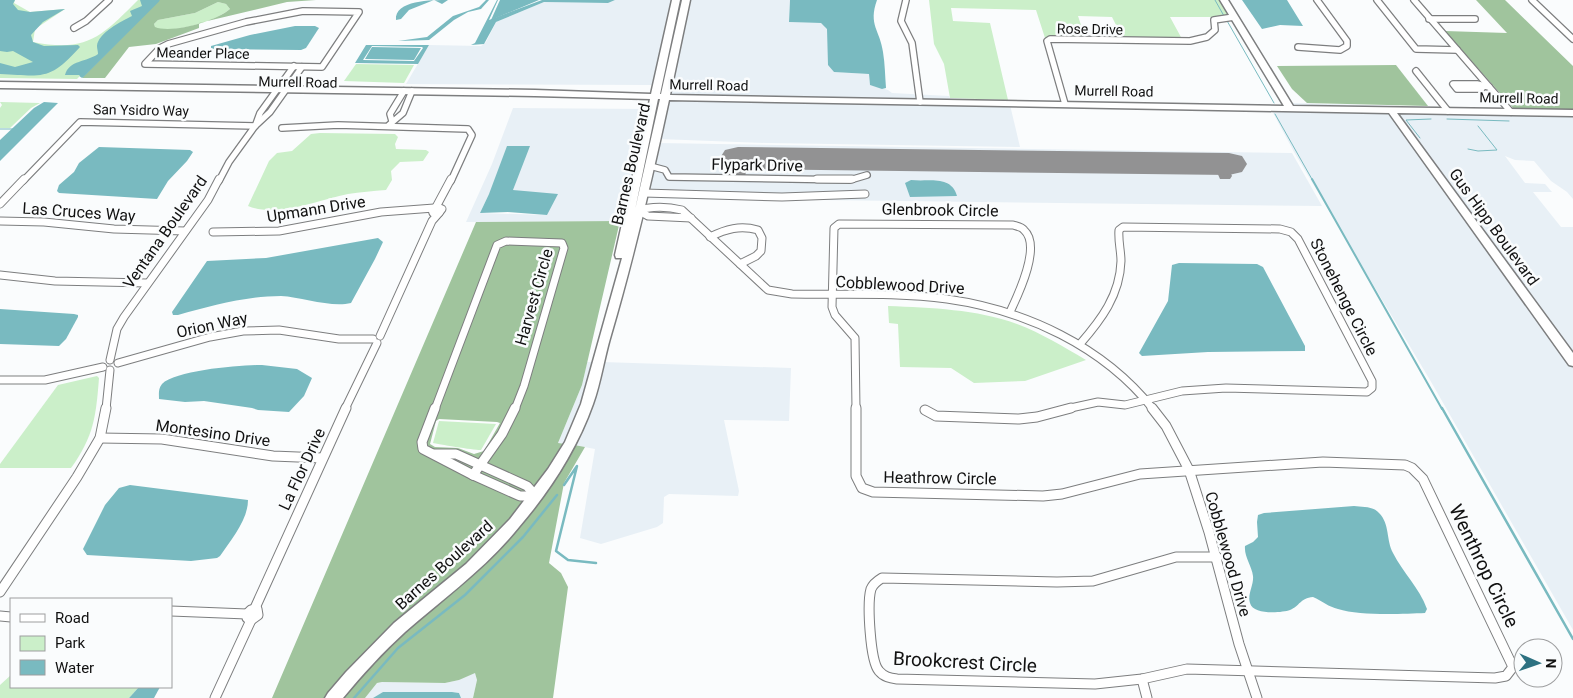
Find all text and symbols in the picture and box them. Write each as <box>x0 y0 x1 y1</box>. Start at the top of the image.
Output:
street label: Rose Drive <box>1057 20 1123 38</box>
street label: Meander Place <box>156 44 250 62</box>
street label: Murrell Road <box>258 73 338 91</box>
street label: Murrell Road <box>669 76 749 94</box>
street label: Murrell Road <box>1074 82 1154 100</box>
street label: Murrell Road <box>1479 89 1559 107</box>
street label: San Ysidro Way <box>93 101 190 119</box>
street label: Barnes Boulevard <box>608 101 654 227</box>
street label: Flypark Drive <box>711 155 803 175</box>
street label: Gus Hipp Boulevard <box>1445 165 1543 289</box>
street label: Ventana Boulevard <box>119 172 211 292</box>
street label: Upmann Drive <box>265 192 367 226</box>
street label: Las Cruces Way <box>22 199 137 225</box>
street label: Glenbrook Circle <box>881 199 999 221</box>
street label: Stonehenge Circle <box>1306 235 1382 359</box>
street label: Harvest Circle <box>511 247 557 347</box>
street label: Cobblewood Drive <box>835 272 965 298</box>
street label: Orion Way <box>175 308 250 342</box>
street label: Montesino Drive <box>154 416 272 450</box>
street label: La Flor Drive <box>275 425 329 513</box>
street label: Heathrow Circle <box>883 468 997 488</box>
street label: Cobblewood Drive <box>1201 489 1255 619</box>
street label: Wenthrop Circle <box>1444 501 1524 631</box>
street label: Barnes Boulevard <box>391 516 497 614</box>
legend <box>10 598 172 688</box>
text: Road <box>55 609 89 627</box>
text: Park <box>55 634 86 652</box>
north arrow <box>1513 638 1563 688</box>
street label: Brookcrest Circle <box>892 647 1038 677</box>
text: N <box>1543 658 1559 669</box>
text: Water <box>55 659 94 677</box>

